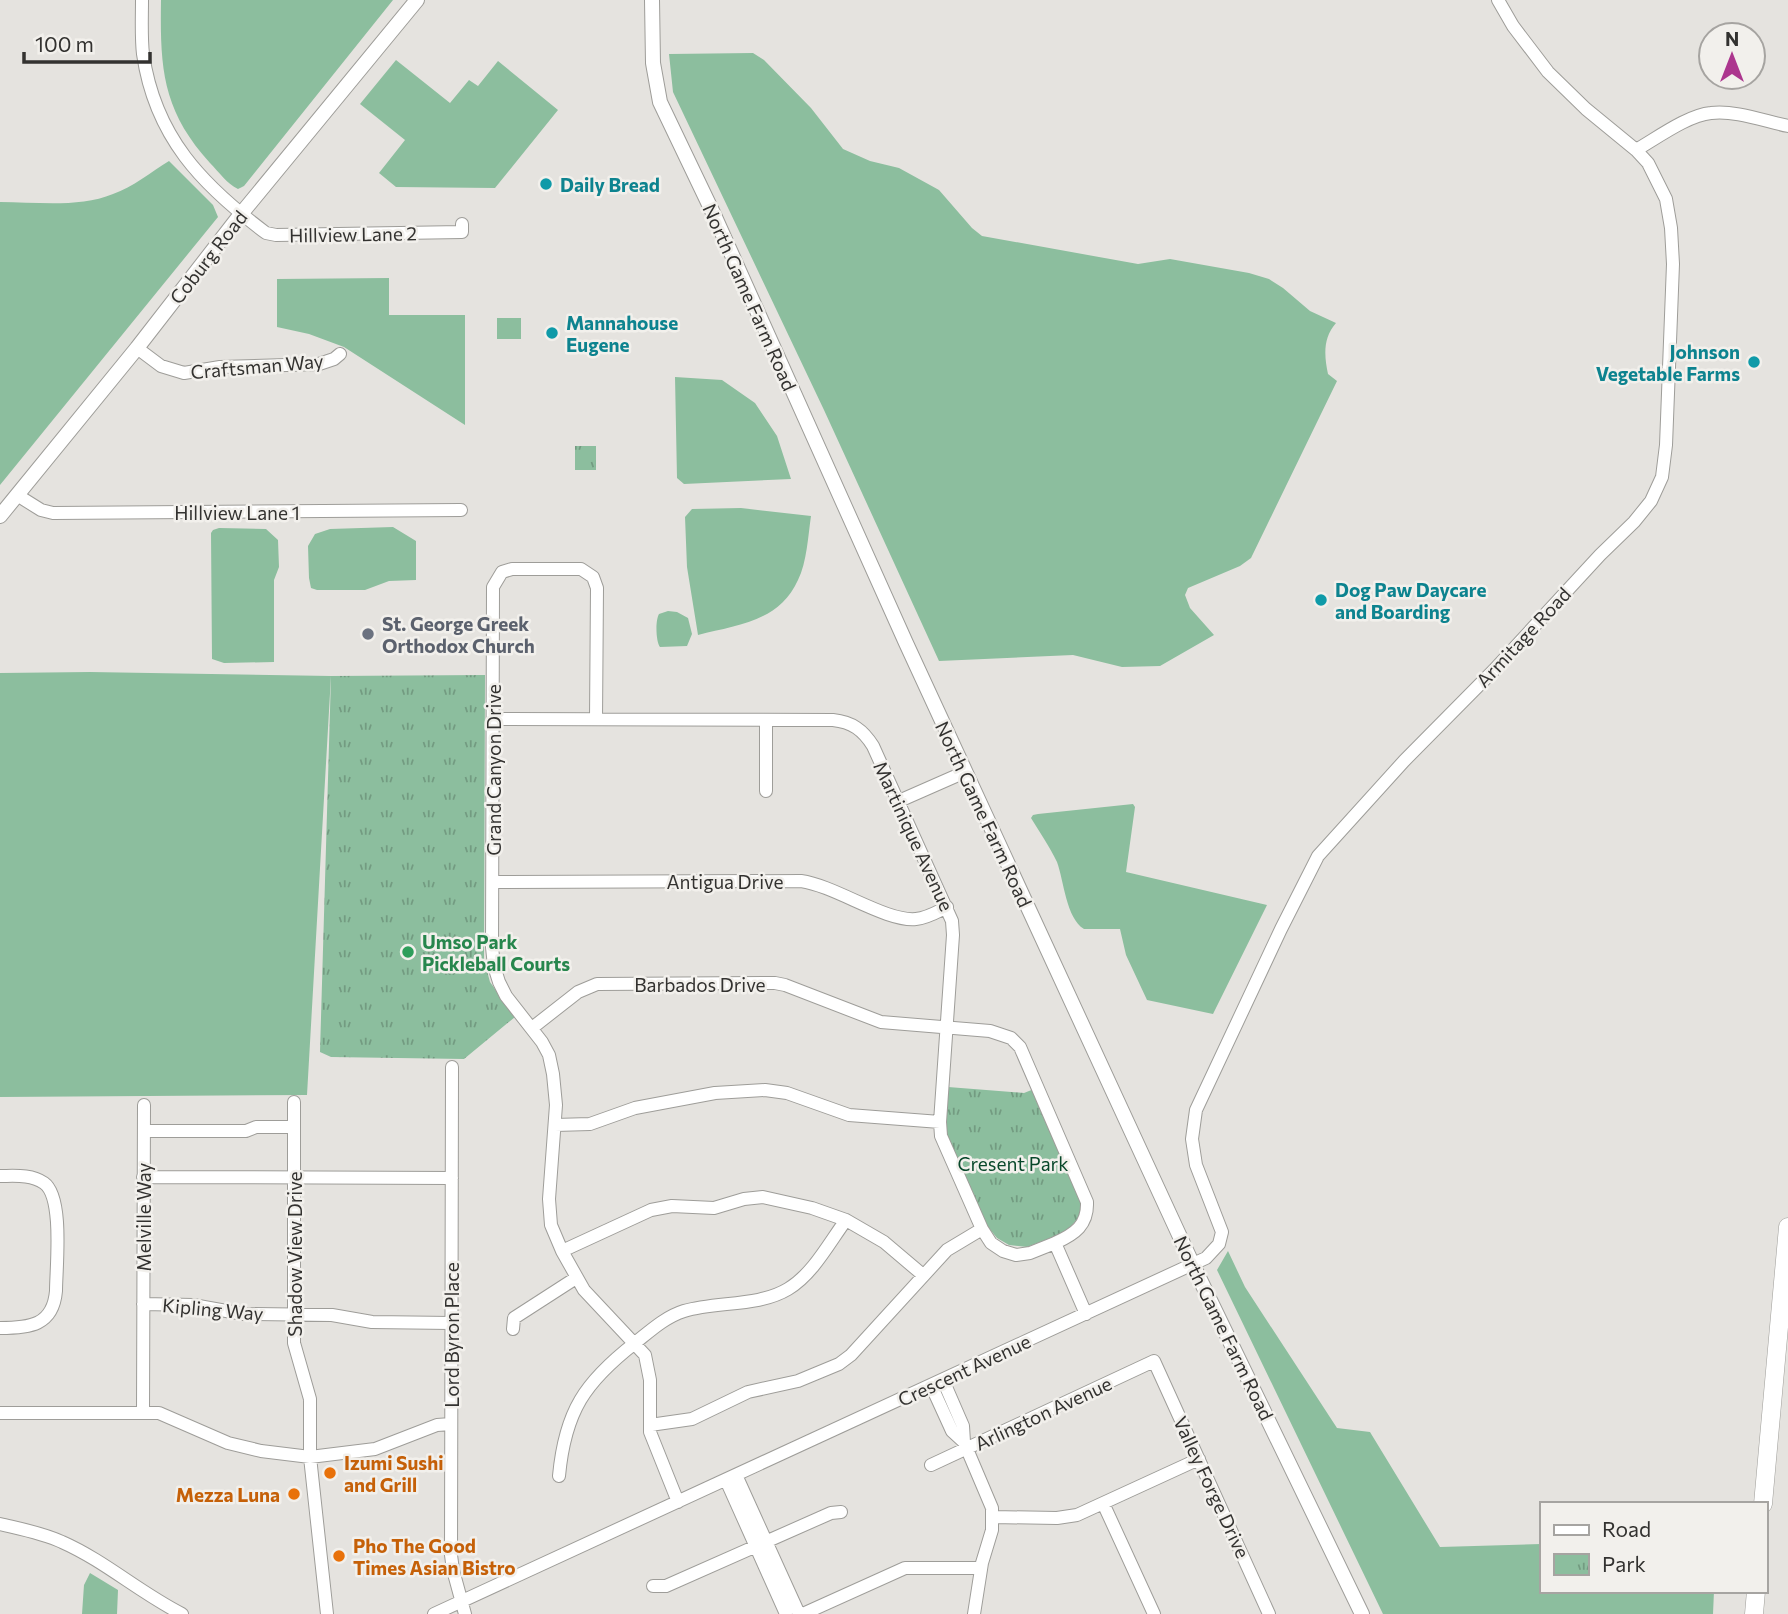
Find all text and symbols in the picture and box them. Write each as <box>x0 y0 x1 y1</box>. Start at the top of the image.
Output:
scale bar <box>24 21 150 65</box>
north arrow <box>1697 21 1767 91</box>
text: N <box>1725 27 1739 50</box>
text: 100 m <box>35 31 94 56</box>
place label: Daily Bread <box>560 173 660 196</box>
marker: Daily Bread <box>538 176 554 192</box>
street label: North Game Farm Road <box>698 200 802 394</box>
street label: Coburg Road <box>164 206 252 308</box>
street label: Hillview Lane 2 <box>289 221 417 247</box>
place label: Mannahouse Eugene <box>566 311 678 356</box>
marker: Mannahouse Eugene <box>544 325 560 341</box>
place label: Johnson Vegetable Farms <box>1596 340 1740 385</box>
street label: Craftsman Way <box>190 349 325 383</box>
marker: Johnson Vegetable Farms <box>1746 354 1762 370</box>
street label: Hillview Lane 1 <box>174 501 300 524</box>
place label: Dog Paw Daycare and Boarding <box>1335 578 1486 623</box>
street label: Armitage Road <box>1471 582 1575 692</box>
marker: Dog Paw Daycare and Boarding <box>1313 592 1329 608</box>
place label: St. George Greek Orthodox Church <box>382 612 535 657</box>
marker: St. George Greek Orthodox Church <box>360 626 376 642</box>
street label: Grand Canyon Drive <box>482 684 505 856</box>
street label: North Game Farm Road <box>931 717 1037 911</box>
street label: Martinique Avenue <box>869 757 959 915</box>
street label: Antigua Drive <box>666 870 784 893</box>
place label: Umso Park Pickleball Courts <box>422 930 570 975</box>
marker: Umso Park Pickleball Courts <box>400 944 416 960</box>
street label: Barbados Drive <box>634 973 766 996</box>
park label: Cresent Park <box>957 1152 1069 1175</box>
street label: Melville Way <box>132 1162 155 1271</box>
street label: Shadow View Drive <box>283 1171 306 1337</box>
street label: North Game Farm Road <box>1169 1232 1279 1424</box>
street label: Lord Byron Place <box>440 1262 463 1408</box>
street label: Kipling Way <box>162 1293 265 1325</box>
street label: Crescent Avenue <box>894 1329 1034 1411</box>
street label: Arlington Avenue <box>971 1371 1115 1455</box>
street label: Valley Forge Drive <box>1169 1412 1255 1562</box>
place label: Izumi Sushi and Grill <box>344 1451 444 1496</box>
marker: Izumi Sushi and Grill <box>322 1465 338 1481</box>
place label: Mezza Luna <box>176 1483 280 1506</box>
marker: Mezza Luna <box>286 1486 302 1502</box>
legend <box>1540 1502 1767 1593</box>
text: Road <box>1602 1516 1651 1541</box>
place label: Pho The Good Times Asian Bistro <box>353 1534 516 1579</box>
marker: Pho The Good Times Asian Bistro <box>331 1548 347 1564</box>
text: Park <box>1602 1551 1646 1576</box>

